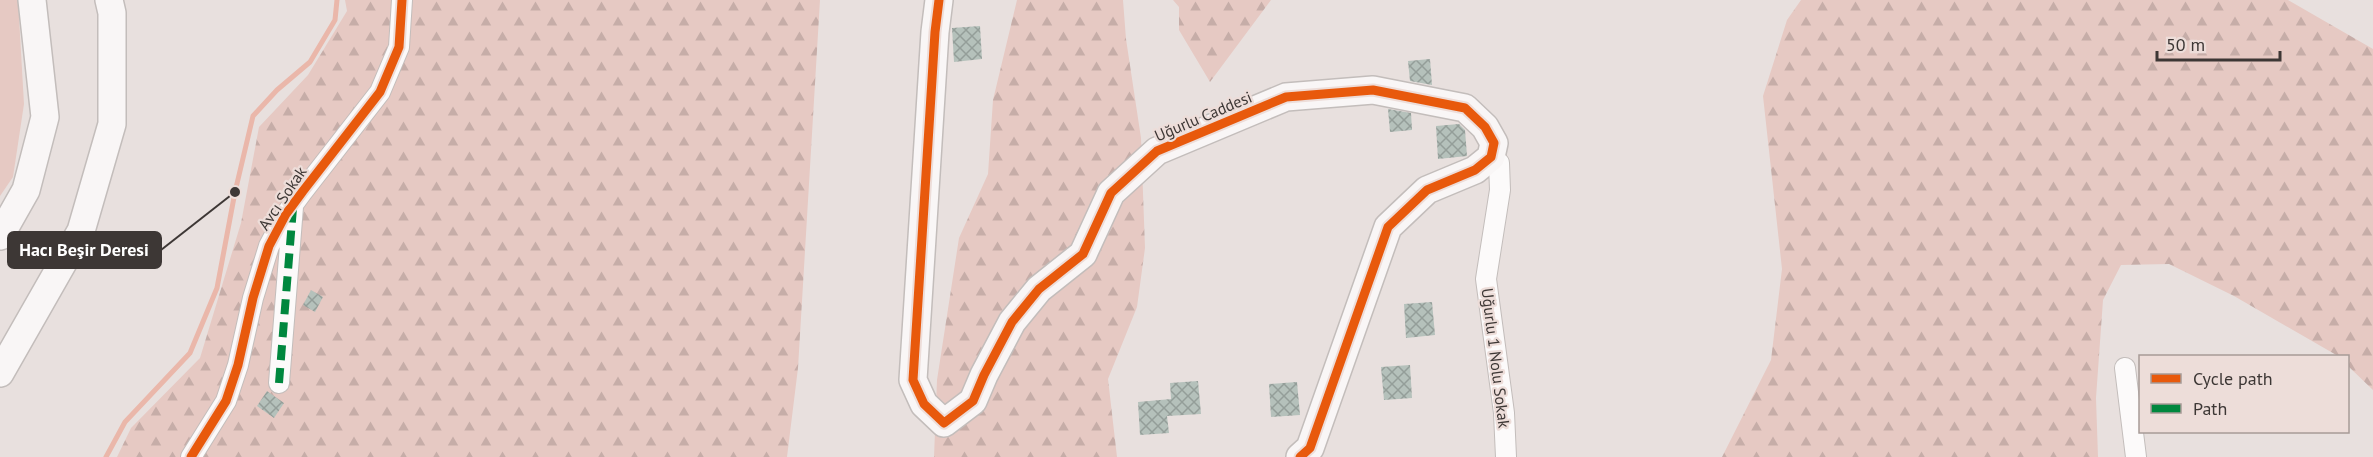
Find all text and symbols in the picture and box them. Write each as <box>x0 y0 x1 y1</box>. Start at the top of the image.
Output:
scale bar <box>2157 24 2280 62</box>
text: 50 m <box>2166 33 2205 56</box>
street label: Uğurlu Caddesi <box>1151 87 1255 145</box>
street label: Avcı Sokak <box>253 162 311 234</box>
callout: Hacı Beşir Deresi <box>8 232 161 268</box>
text: Hacı Beşir Deresi <box>19 238 149 261</box>
street label: Uğurlu 1 Nolu Sokak <box>1477 287 1515 429</box>
legend <box>2139 355 2349 433</box>
text: Cycle path <box>2193 367 2273 390</box>
text: Path <box>2193 397 2227 420</box>

